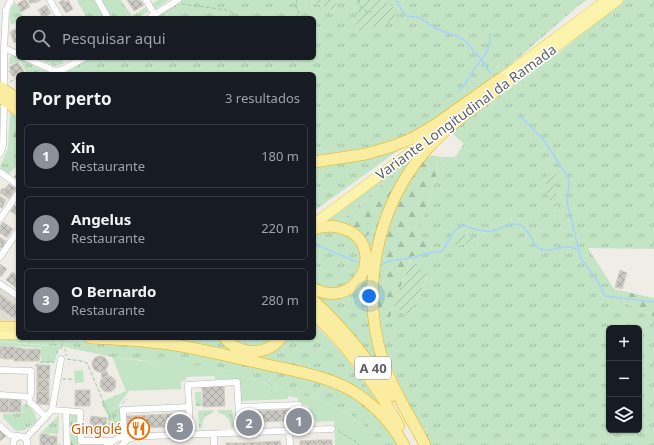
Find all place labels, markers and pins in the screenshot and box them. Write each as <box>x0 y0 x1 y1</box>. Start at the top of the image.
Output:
pin: 1 <box>286 406 312 436</box>
pin: 2 <box>236 408 262 438</box>
pin: 3 <box>167 412 193 442</box>
restaurant icon: Gingolé <box>125 416 151 442</box>
place label: Gingolé <box>71 419 122 438</box>

